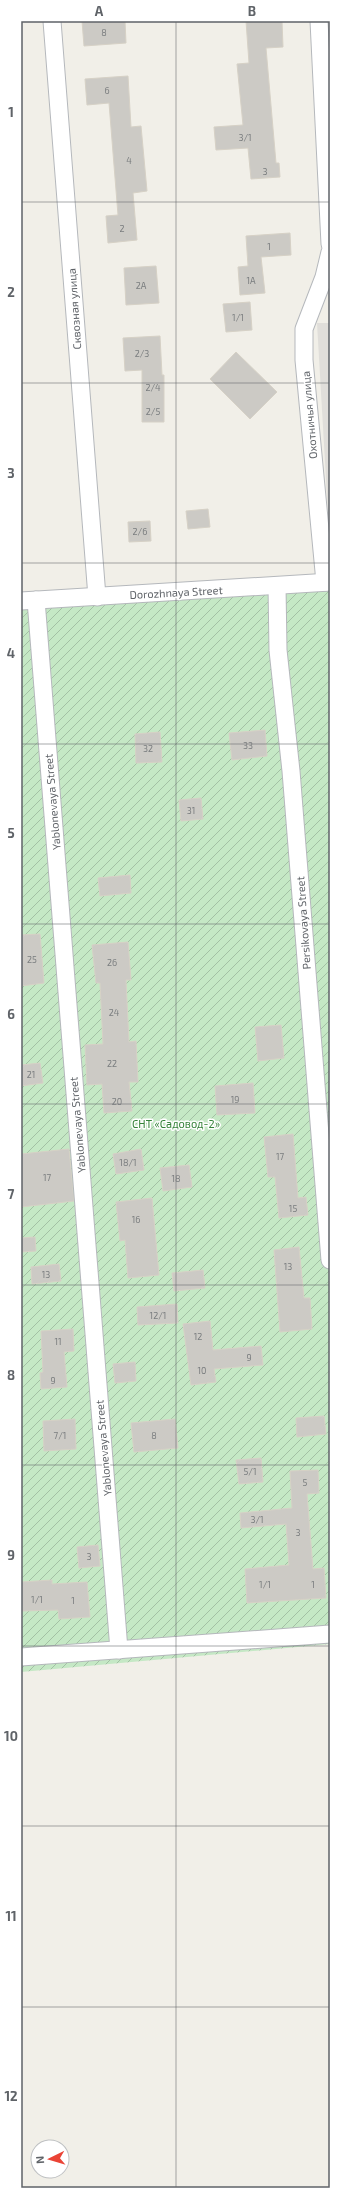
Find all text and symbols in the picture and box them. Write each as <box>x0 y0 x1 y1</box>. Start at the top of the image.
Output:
text: A <box>95 3 104 19</box>
text: B <box>248 3 256 19</box>
house number: 8 <box>101 27 107 38</box>
house number: 6 <box>104 85 110 96</box>
text: 1 <box>8 104 14 120</box>
house number: 3/1 <box>238 132 252 143</box>
house number: 4 <box>126 155 132 166</box>
house number: 3 <box>262 166 268 177</box>
house number: 2 <box>119 223 125 234</box>
house number: 1 <box>267 241 271 252</box>
street label: Сквозная улица <box>65 268 84 350</box>
house number: 1А <box>246 275 256 286</box>
house number: 2А <box>136 280 147 291</box>
text: 2 <box>7 284 15 300</box>
house number: 1/1 <box>232 312 244 323</box>
house number: 2/3 <box>135 348 149 359</box>
street label: Охотничья улица <box>299 370 320 459</box>
house number: 2/4 <box>145 382 161 393</box>
house number: 2/5 <box>146 406 160 417</box>
text: 3 <box>7 465 15 481</box>
house number: 2/6 <box>133 526 147 537</box>
street label: Dorozhnaya Street <box>129 583 223 601</box>
text: 4 <box>7 645 15 661</box>
house number: 33 <box>243 740 253 751</box>
house number: 32 <box>143 743 153 754</box>
street label: Yablonevaya Street <box>41 753 63 851</box>
house number: 31 <box>187 805 195 816</box>
text: 5 <box>7 825 15 841</box>
street label: Persikovaya Street <box>293 876 313 970</box>
house number: 25 <box>27 954 37 965</box>
house number: 26 <box>107 957 117 968</box>
text: 6 <box>7 1006 15 1022</box>
house number: 24 <box>109 1007 120 1018</box>
house number: 22 <box>107 1058 117 1069</box>
house number: 21 <box>27 1069 35 1080</box>
street label: Yablonevaya Street <box>66 1076 88 1174</box>
house number: 19 <box>231 1094 239 1105</box>
house number: 20 <box>112 1096 122 1107</box>
park label: СНТ «Садовод-2» <box>132 1117 220 1130</box>
house number: 17 <box>276 1151 284 1162</box>
house number: 18/1 <box>119 1157 137 1168</box>
house number: 17 <box>43 1172 51 1183</box>
house number: 18 <box>171 1173 181 1184</box>
text: 7 <box>8 1186 15 1202</box>
house number: 15 <box>289 1203 297 1214</box>
house number: 16 <box>132 1214 140 1225</box>
house number: 13 <box>284 1261 292 1272</box>
house number: 13 <box>42 1269 50 1280</box>
house number: 12/1 <box>150 1310 166 1321</box>
house number: 12 <box>194 1331 202 1342</box>
house number: 11 <box>54 1336 62 1347</box>
house number: 9 <box>246 1352 252 1363</box>
house number: 10 <box>197 1365 207 1376</box>
text: 8 <box>7 1367 15 1383</box>
house number: 9 <box>50 1375 56 1386</box>
street label: Yablonevaya Street <box>92 1399 114 1497</box>
house number: 7/1 <box>54 1430 66 1441</box>
house number: 8 <box>151 1430 157 1441</box>
house number: 5/1 <box>243 1466 257 1477</box>
house number: 5 <box>303 1477 308 1488</box>
house number: 3/1 <box>250 1514 264 1525</box>
house number: 3 <box>295 1527 301 1538</box>
text: 9 <box>7 1547 15 1563</box>
house number: 3 <box>86 1551 92 1562</box>
house number: 1/1 <box>259 1579 271 1590</box>
house number: 1 <box>311 1579 315 1590</box>
house number: 1/1 <box>31 1594 43 1605</box>
house number: 1 <box>71 1595 75 1606</box>
text: 10 <box>4 1728 18 1744</box>
text: 11 <box>5 1908 17 1924</box>
text: 12 <box>4 2088 18 2104</box>
north arrow <box>30 2139 70 2179</box>
text: N <box>33 2155 46 2164</box>

